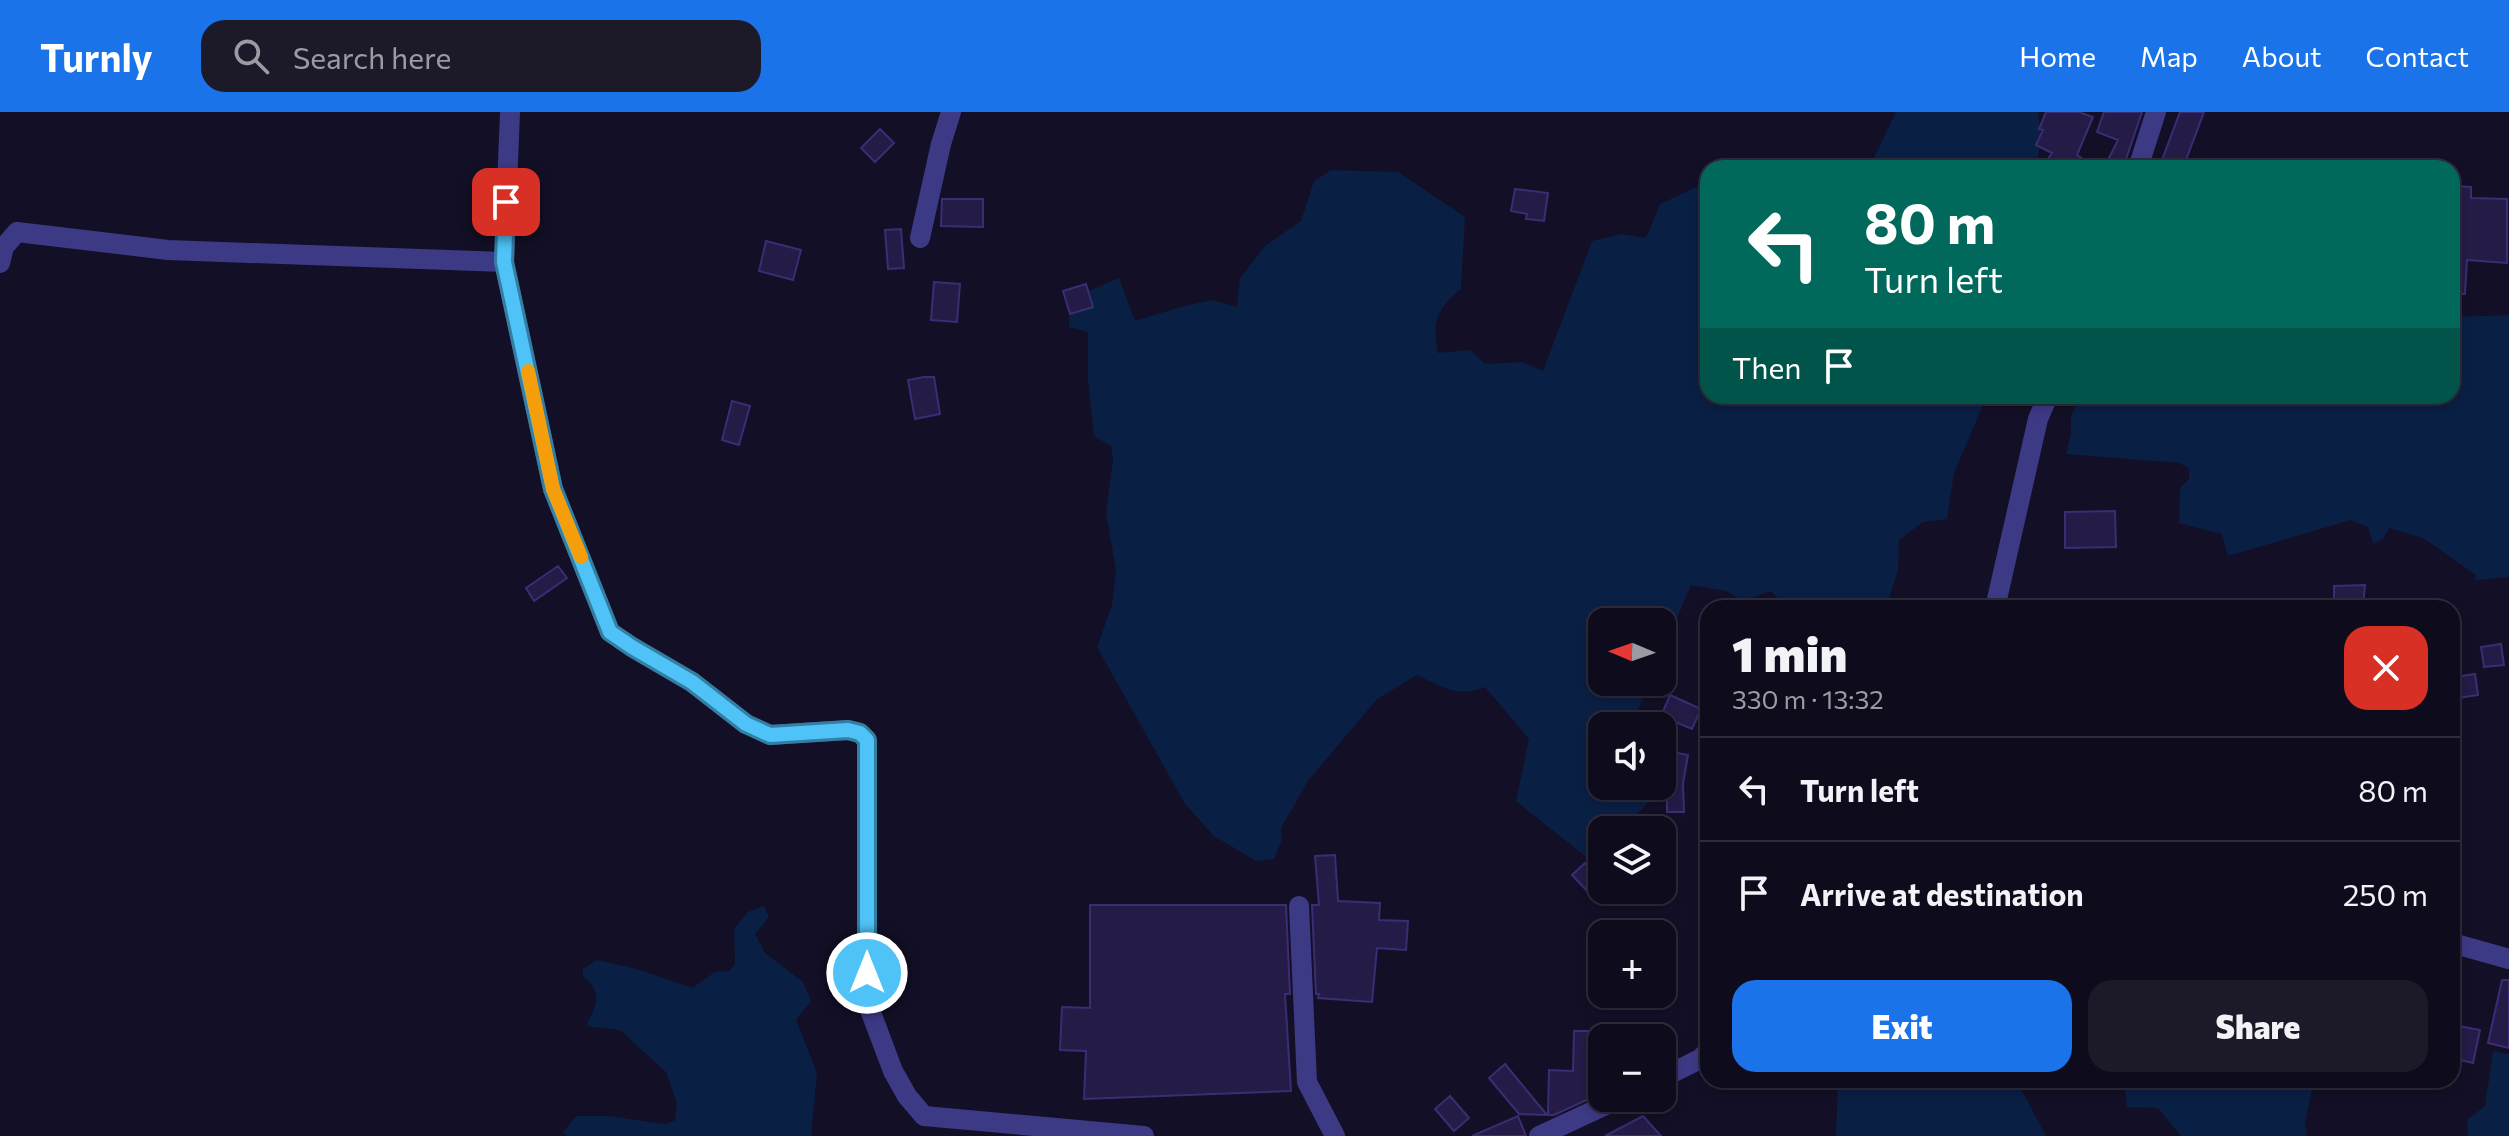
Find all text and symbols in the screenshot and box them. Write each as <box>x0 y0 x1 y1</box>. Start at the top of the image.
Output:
search box <box>201 20 761 92</box>
text: Turnly <box>40 33 153 80</box>
icon: search <box>229 34 273 78</box>
text: Search here <box>293 38 451 75</box>
text: Home <box>2019 39 2096 73</box>
text: Map <box>2140 39 2198 73</box>
text: About <box>2242 39 2322 73</box>
text: Contact <box>2366 39 2469 73</box>
pin <box>472 168 540 236</box>
icon: arrive <box>484 180 528 224</box>
text: 80 m <box>1864 187 1995 256</box>
icon: left <box>1732 192 1836 296</box>
text: Turn left <box>1864 256 2003 300</box>
icon: arrive <box>1817 344 1861 388</box>
text: Then <box>1732 348 1801 385</box>
north arrow <box>1588 608 1676 696</box>
map controls <box>1588 608 1676 1112</box>
text: 1 min <box>1732 623 1847 682</box>
button: close <box>2344 626 2428 710</box>
text: 330 m · 13:32 <box>1732 683 1884 714</box>
button: sound <box>1588 712 1676 800</box>
icon: left <box>1732 767 1776 811</box>
text: Turn left <box>1800 771 1919 808</box>
text: 80 m <box>2358 771 2428 808</box>
button: layers <box>1588 816 1676 904</box>
icon: arrive <box>1732 871 1776 915</box>
text: Arrive at destination <box>1800 875 2084 912</box>
text: 250 m <box>2343 875 2428 912</box>
button: + <box>1588 920 1676 1008</box>
position arrow <box>825 931 909 1015</box>
button: Exit <box>1732 980 2072 1072</box>
button: Share <box>2088 980 2428 1072</box>
button: − <box>1588 1024 1676 1112</box>

